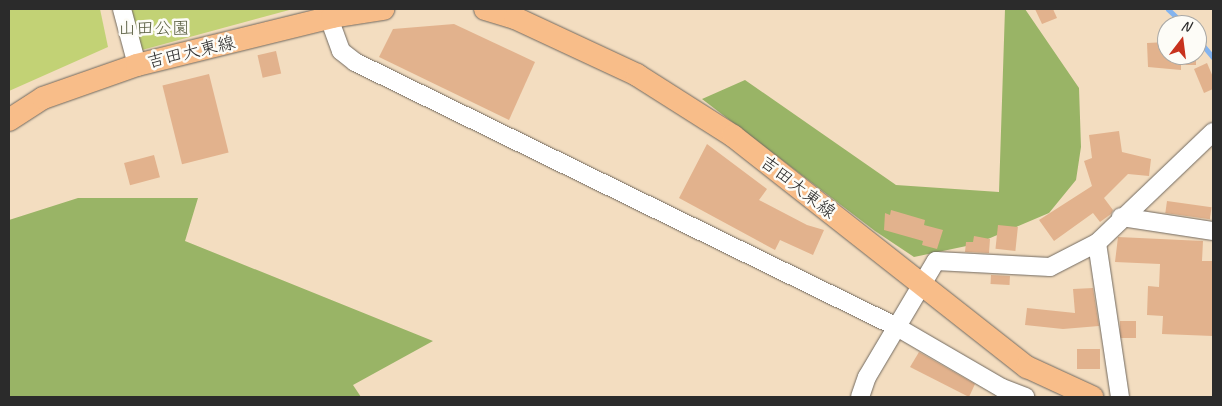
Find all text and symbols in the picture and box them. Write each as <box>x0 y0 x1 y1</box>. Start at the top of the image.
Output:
north arrow <box>1157 15 1207 65</box>
park label: 山田公園 <box>118 17 190 39</box>
text: N <box>1179 17 1192 35</box>
street label: 吉田大東線 <box>145 31 237 73</box>
street label: 吉田大東線 <box>756 151 840 223</box>

